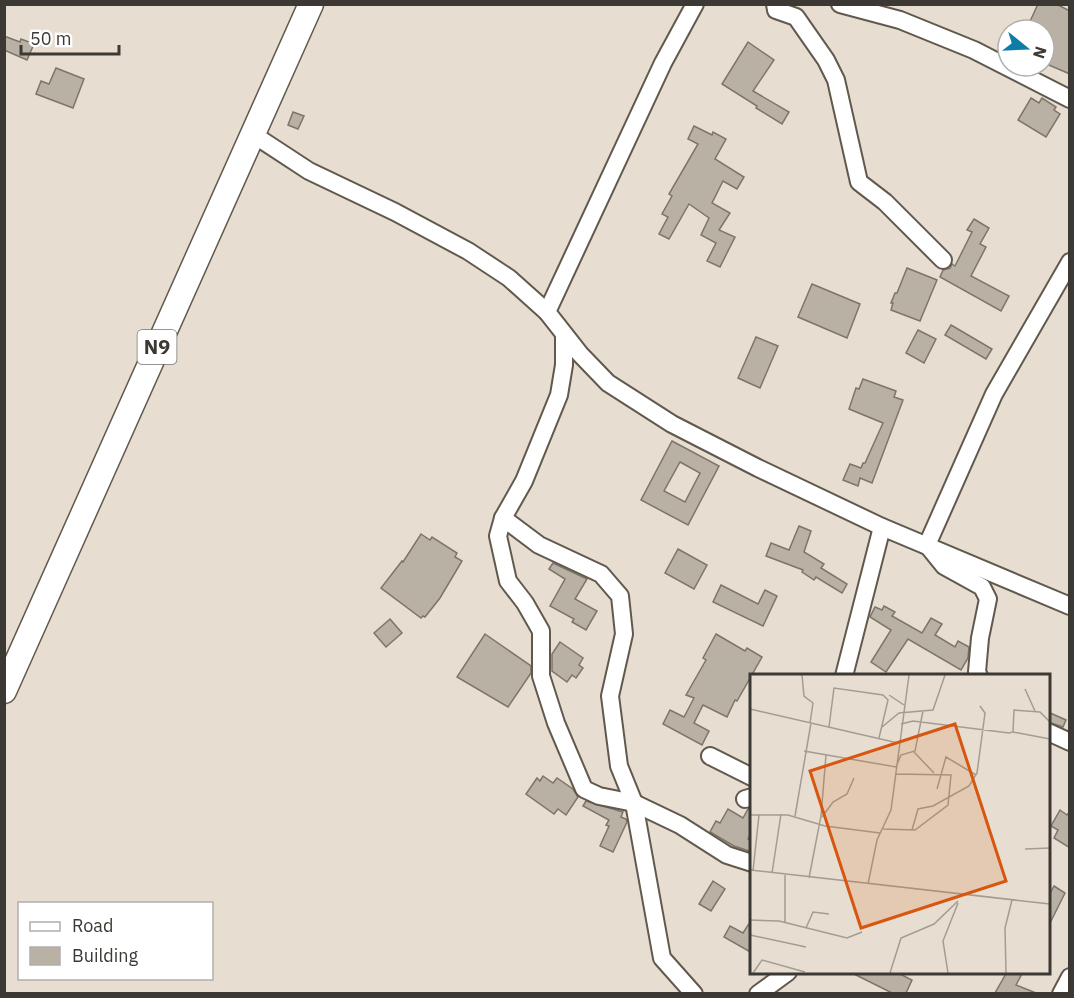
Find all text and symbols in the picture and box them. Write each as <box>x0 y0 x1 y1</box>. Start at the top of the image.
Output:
scale bar <box>21 18 118 56</box>
north arrow <box>996 18 1056 78</box>
text: 50 m <box>30 27 72 50</box>
text: N <box>1029 44 1052 61</box>
road number: N9 <box>138 330 176 364</box>
inset map <box>750 674 1050 974</box>
legend <box>18 902 213 980</box>
text: Road <box>72 914 113 937</box>
text: Building <box>72 944 139 967</box>

